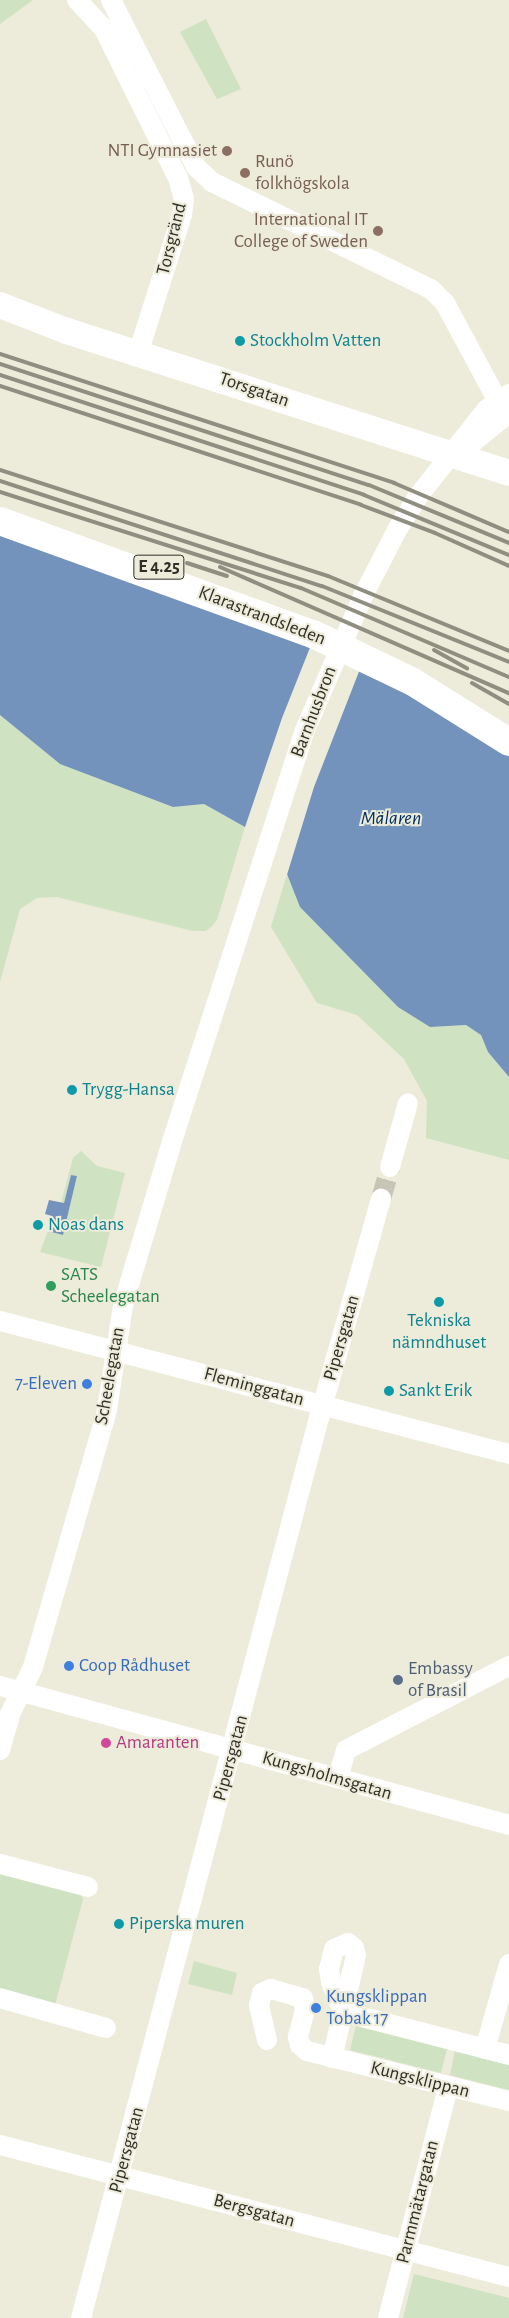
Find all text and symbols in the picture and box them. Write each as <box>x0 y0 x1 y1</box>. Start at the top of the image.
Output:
place label: NTI Gymnasiet <box>108 140 217 162</box>
marker: NTI Gymnasiet <box>221 145 233 157</box>
place label: Runö folkhögskola <box>255 151 350 195</box>
marker: Runö folkhögskola <box>239 167 251 179</box>
street label: Torsgränd <box>152 200 192 278</box>
place label: International IT College of Sweden <box>234 209 368 253</box>
marker: International IT College of Sweden <box>372 225 384 237</box>
place label: Stockholm Vatten <box>250 330 381 352</box>
marker: Stockholm Vatten <box>234 335 246 347</box>
street label: Torsgatan <box>216 367 292 413</box>
road number: E 4.25 <box>133 552 185 582</box>
street label: Klarastrandsleden <box>195 581 329 651</box>
street label: Barnhusbron <box>286 663 342 761</box>
water label: Mälaren <box>361 806 421 830</box>
place label: Trygg-Hansa <box>82 1079 175 1101</box>
marker: Trygg-Hansa <box>66 1084 78 1096</box>
place label: Noas dans <box>48 1214 124 1236</box>
marker: Noas dans <box>32 1219 44 1231</box>
place label: SATS Scheelegatan <box>61 1264 160 1308</box>
marker: SATS Scheelegatan <box>45 1280 57 1292</box>
street label: Pipersgatan <box>319 1292 365 1384</box>
marker: Tekniska nämndhuset <box>433 1296 445 1308</box>
place label: Tekniska nämndhuset <box>392 1310 486 1354</box>
street label: Scheelegatan <box>90 1325 130 1427</box>
street label: Fleminggatan <box>201 1363 307 1411</box>
place label: 7-Eleven <box>15 1373 77 1395</box>
marker: 7-Eleven <box>81 1378 93 1390</box>
place label: Sankt Erik <box>399 1380 472 1402</box>
marker: Sankt Erik <box>383 1385 395 1397</box>
place label: Coop Rådhuset <box>79 1655 190 1677</box>
place label: Embassy of Brasil <box>408 1658 473 1702</box>
marker: Coop Rådhuset <box>63 1660 75 1672</box>
marker: Embassy of Brasil <box>392 1674 404 1686</box>
street label: Pipersgatan <box>209 1712 253 1804</box>
place label: Amaranten <box>116 1732 199 1754</box>
marker: Amaranten <box>100 1737 112 1749</box>
street label: Kungsholmsgatan <box>259 1747 395 1805</box>
place label: Piperska muren <box>129 1913 245 1935</box>
marker: Piperska muren <box>113 1918 125 1930</box>
place label: Kungsklippan Tobak 17 <box>326 1986 427 2030</box>
marker: Kungsklippan Tobak 17 <box>310 2002 322 2014</box>
street label: Kungsklippan <box>368 2057 472 2103</box>
street label: Pipersgatan <box>105 2104 149 2196</box>
street label: Parmmätargatan <box>392 2138 444 2266</box>
street label: Bergsgatan <box>211 2189 297 2233</box>

